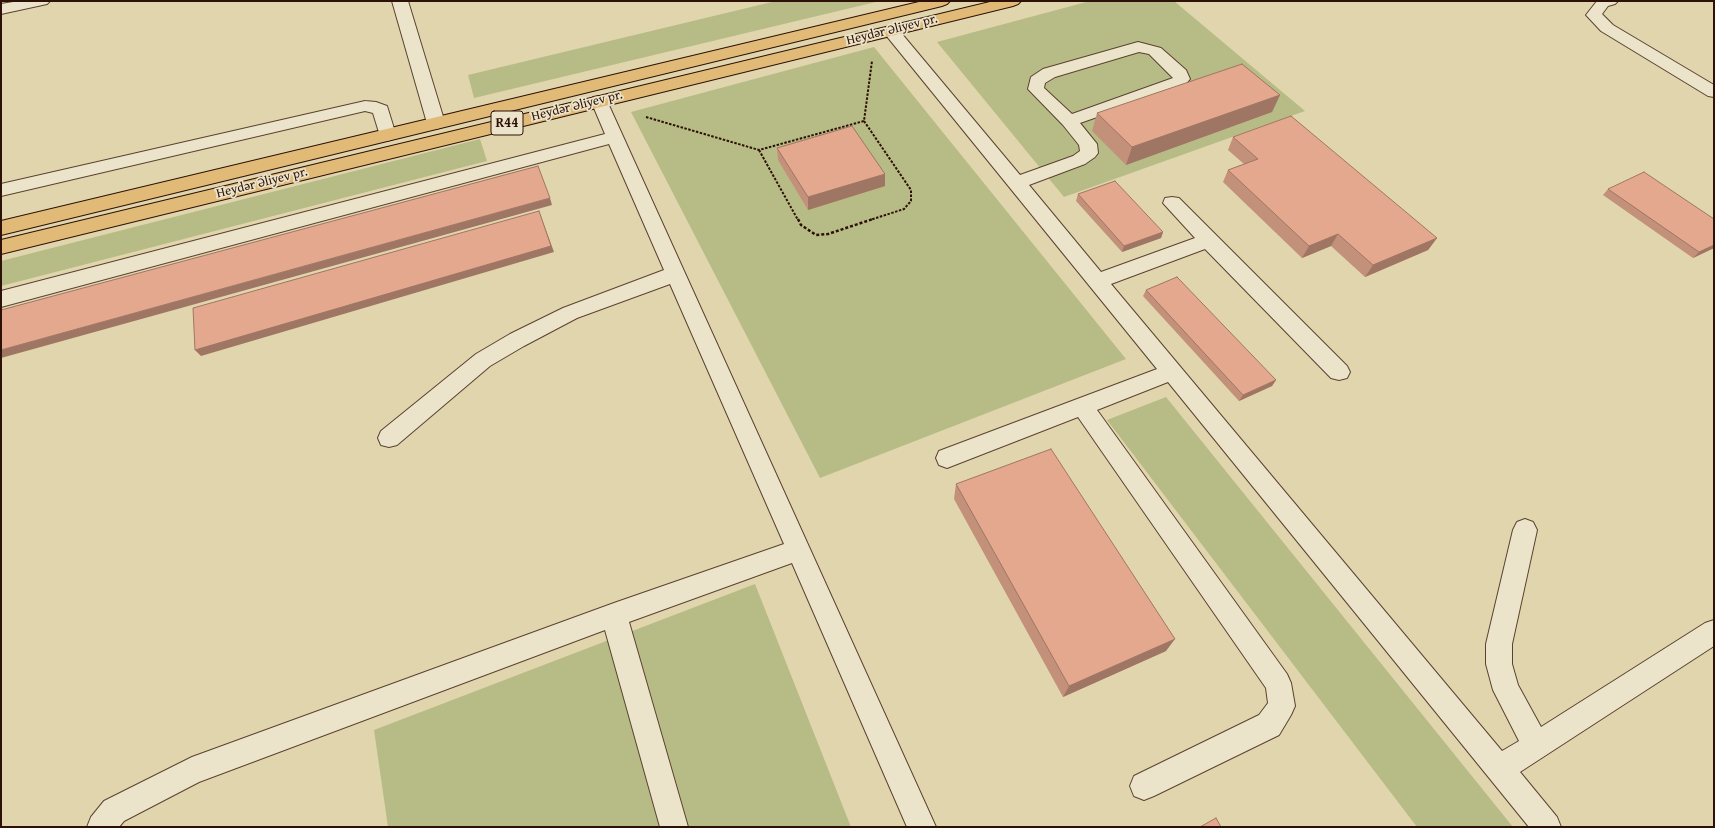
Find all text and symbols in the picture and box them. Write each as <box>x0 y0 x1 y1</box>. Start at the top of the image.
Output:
street label: Heydər Əliyev pr. <box>845 11 939 49</box>
street label: Heydər Əliyev pr. <box>530 87 624 125</box>
road number: R44 <box>491 111 523 135</box>
street label: Heydər Əliyev pr. <box>215 164 309 202</box>

